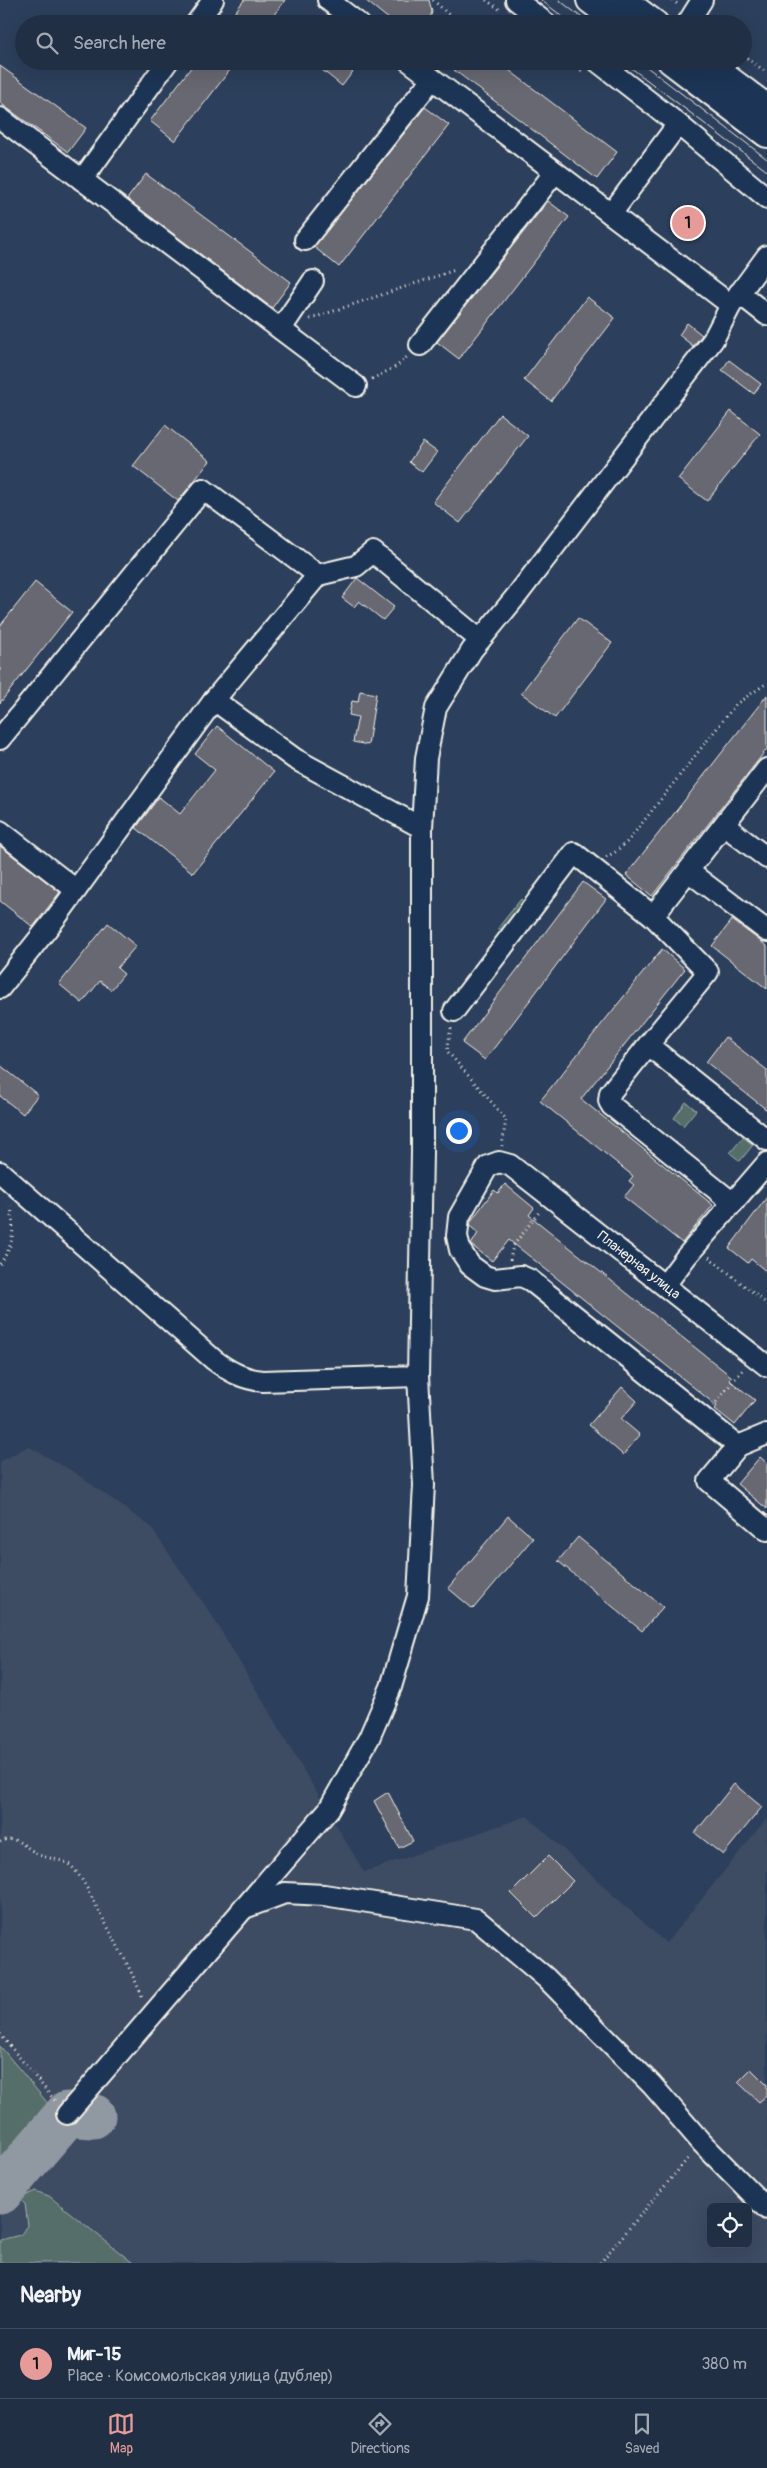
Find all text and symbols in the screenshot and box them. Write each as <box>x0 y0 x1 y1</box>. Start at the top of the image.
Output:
search box <box>15 15 752 70</box>
icon: search <box>33 29 61 57</box>
text: Search here <box>73 31 166 55</box>
pin: 1 <box>672 204 704 242</box>
your location <box>446 1118 472 1144</box>
street label: Планерная улица <box>594 1227 684 1303</box>
map controls <box>707 2203 752 2248</box>
button: locate <box>707 2203 752 2248</box>
text: Nearby <box>20 2282 81 2309</box>
text: Миг-15 <box>67 2342 121 2366</box>
text: 1 <box>33 2354 39 2374</box>
text: 380 m <box>701 2354 747 2374</box>
text: Place · Комсомольская улица (дублер) <box>67 2366 334 2386</box>
tab: Map <box>107 2410 135 2457</box>
tab: Directions <box>350 2410 410 2457</box>
tab: Saved <box>625 2410 660 2457</box>

